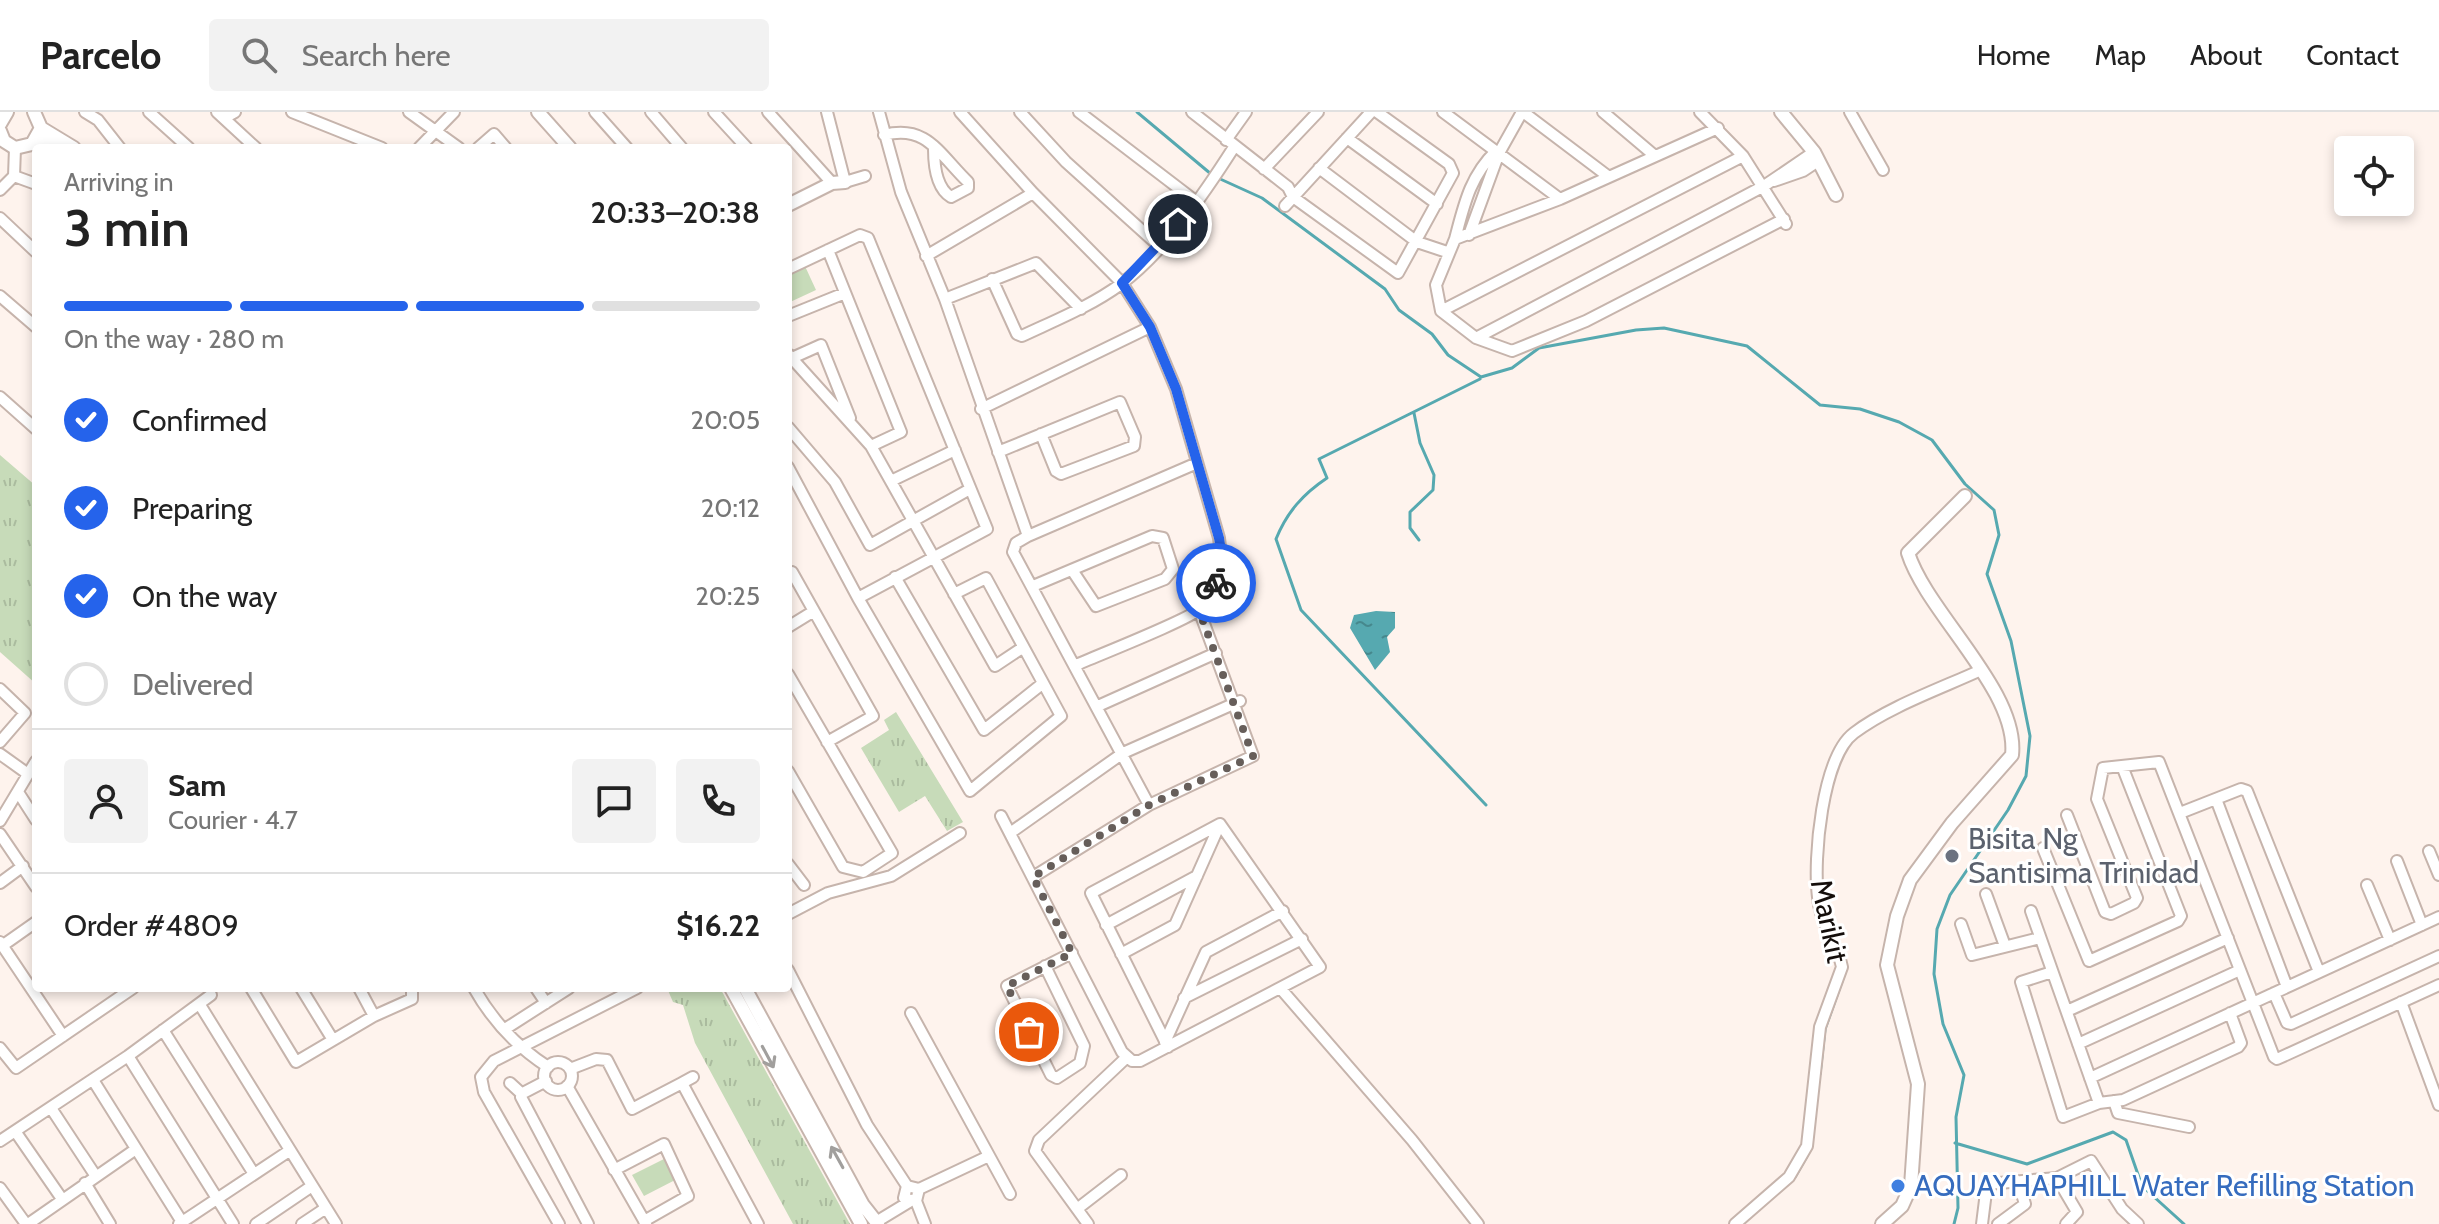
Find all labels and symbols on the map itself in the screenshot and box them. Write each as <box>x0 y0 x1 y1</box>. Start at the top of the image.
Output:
pin <box>1144 190 1212 258</box>
courier <box>1176 543 1256 623</box>
place label: Bisita Ng Santisima Trinidad <box>1968 820 2199 891</box>
marker: Bisita Ng Santisima Trinidad <box>1943 847 1961 865</box>
street label: Marikit <box>1803 876 1856 966</box>
pin <box>995 998 1063 1066</box>
one-way arrow <box>761 1044 776 1068</box>
one-way arrow <box>829 1146 845 1170</box>
place label: AQUAYHAPHILL Water Refilling Station <box>1914 1167 2415 1204</box>
marker: AQUAYHAPHILL Water Refilling Station <box>1889 1177 1907 1195</box>

